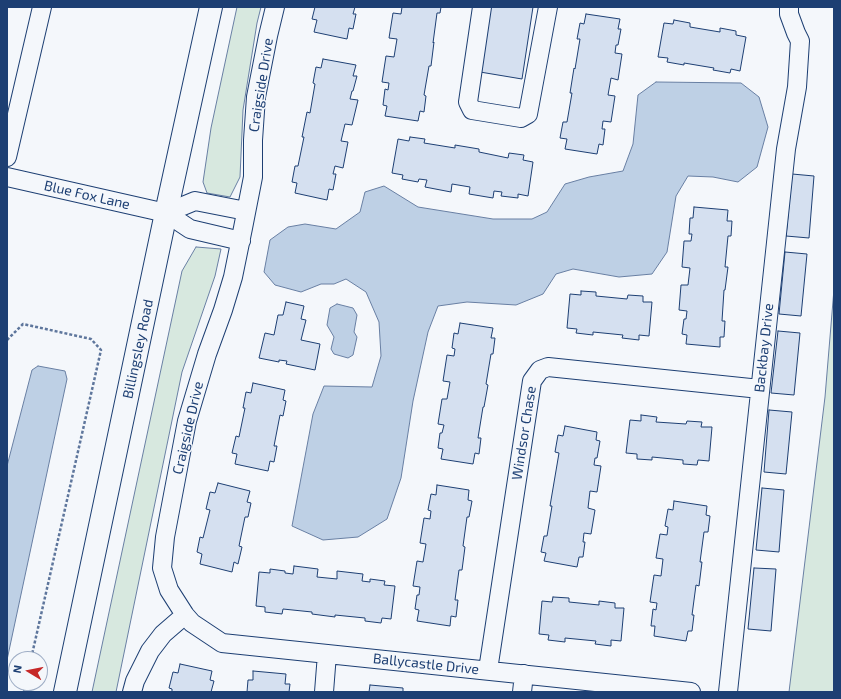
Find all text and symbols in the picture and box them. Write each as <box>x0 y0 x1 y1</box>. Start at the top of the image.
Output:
street label: Craigside Drive <box>245 37 277 133</box>
street label: Blue Fox Lane <box>42 177 132 213</box>
street label: Billingsley Road <box>119 298 157 400</box>
street label: Backbay Drive <box>751 302 777 394</box>
street label: Craigside Drive <box>169 380 207 476</box>
street label: Windsor Chase <box>508 385 540 481</box>
street label: Ballycastle Drive <box>372 650 480 678</box>
north arrow <box>8 651 48 691</box>
text: N <box>10 664 24 674</box>

